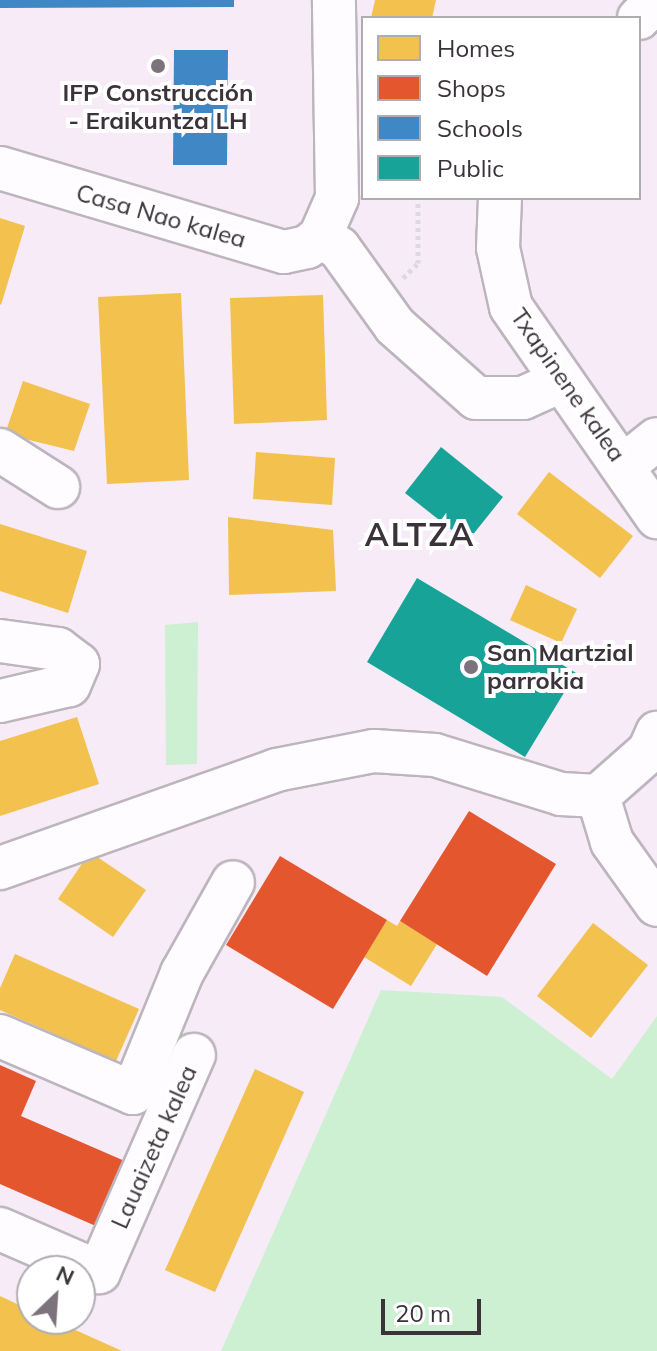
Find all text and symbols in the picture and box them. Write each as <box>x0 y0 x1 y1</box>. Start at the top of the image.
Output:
legend <box>361 16 641 200</box>
text: Homes <box>437 33 515 63</box>
marker: IFP Construcción - Eraikuntza LH <box>149 57 167 75</box>
text: Shops <box>437 73 506 103</box>
place label: IFP Construcción - Eraikuntza LH <box>62 79 254 135</box>
text: Schools <box>437 113 523 143</box>
text: Public <box>437 153 504 183</box>
street label: Casa Nao kalea <box>73 178 249 254</box>
street label: Txapinene kalea <box>505 303 631 467</box>
district label: ALTZA <box>365 515 475 553</box>
place label: San Martzial parrokia <box>487 639 633 695</box>
marker: San Martzial parrokia <box>462 658 480 676</box>
street label: Lauaizeta kalea <box>105 1061 203 1233</box>
north arrow <box>16 1255 96 1335</box>
text: N <box>52 1259 79 1291</box>
scale bar <box>385 1283 485 1333</box>
text: 20 m <box>395 1298 451 1328</box>

